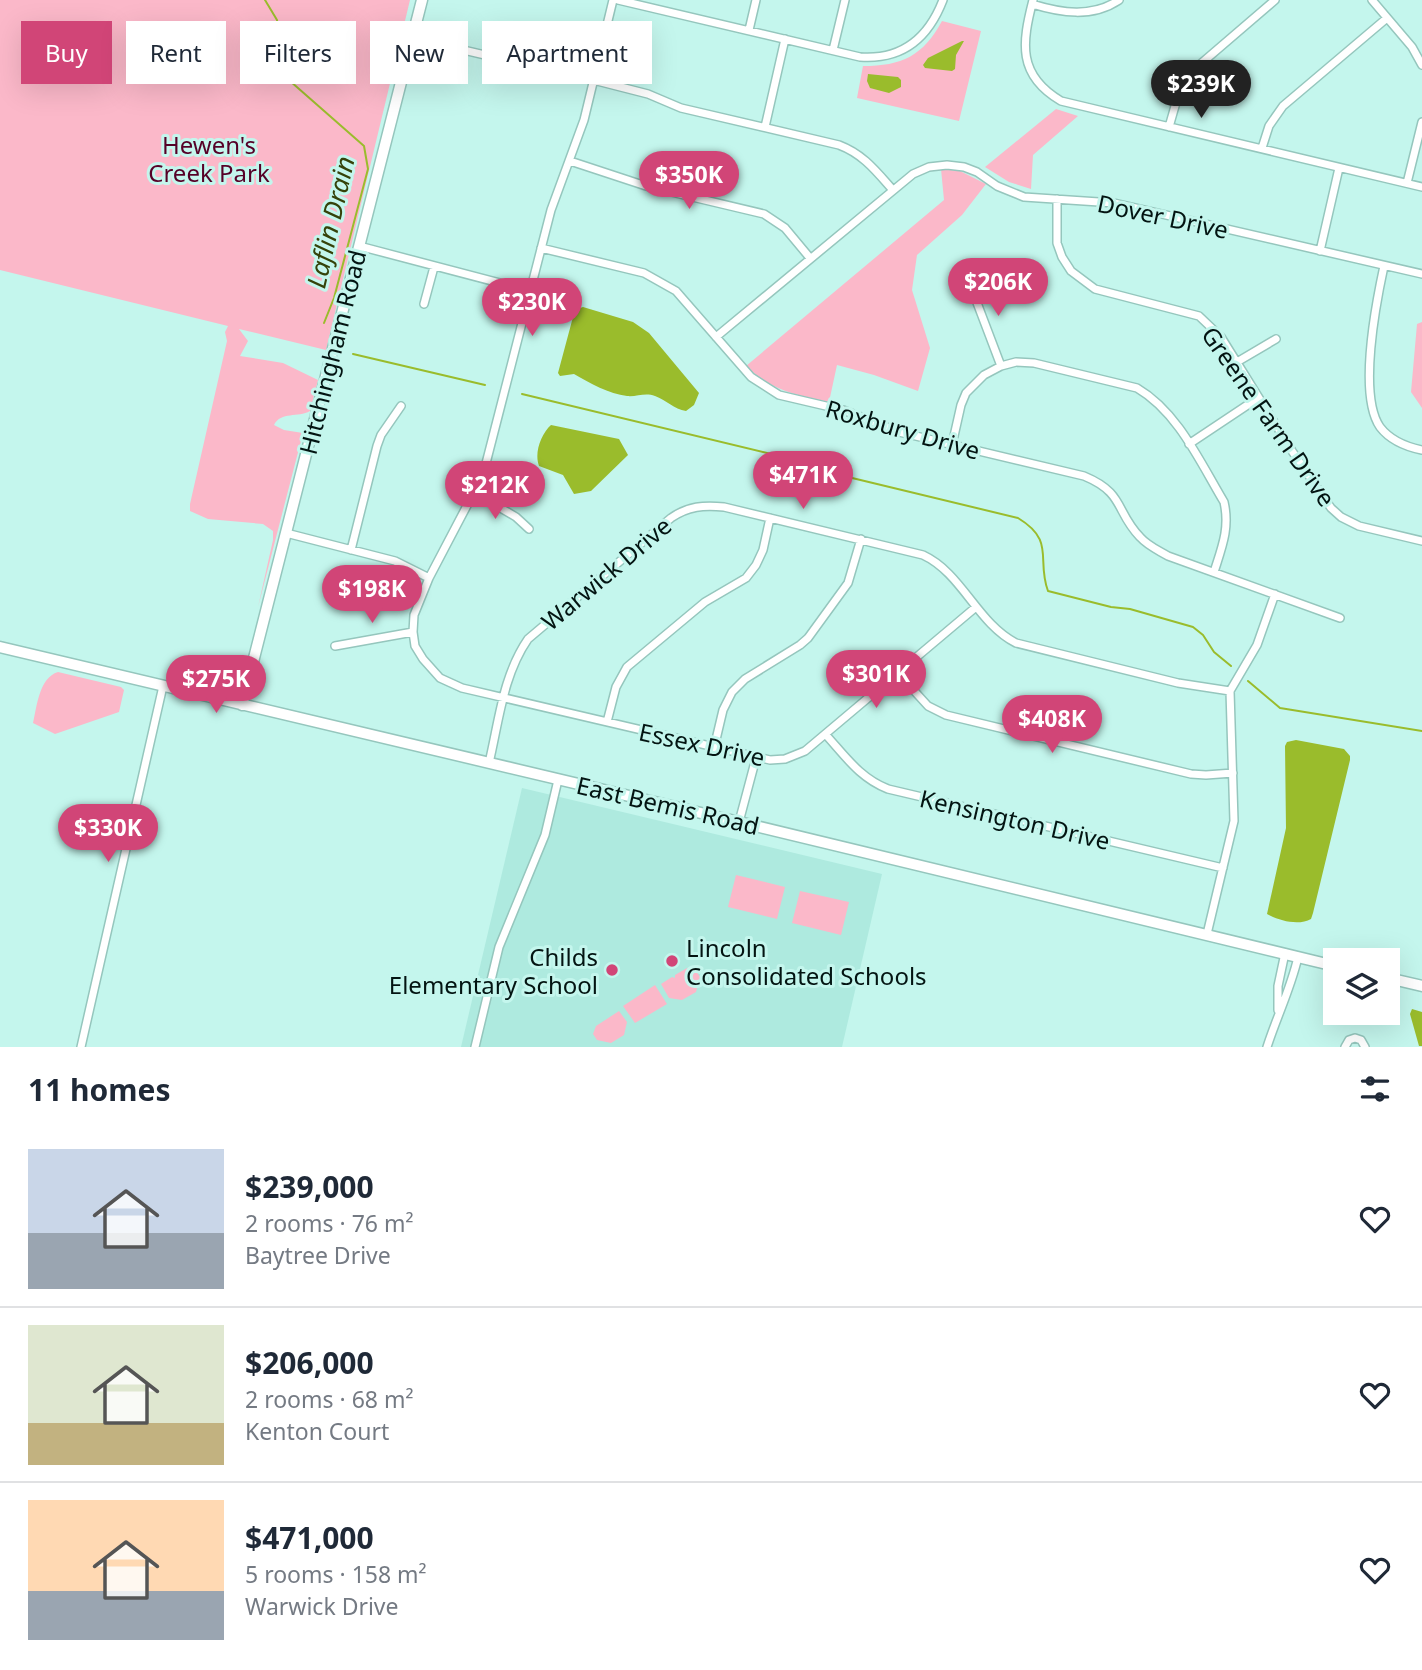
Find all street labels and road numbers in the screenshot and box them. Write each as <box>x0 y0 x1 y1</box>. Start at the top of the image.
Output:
street label: Dover Drive <box>1095 186 1231 246</box>
street label: Hitchingham Road <box>291 246 373 458</box>
street label: Greene Farm Drive <box>1195 320 1343 512</box>
street label: Roxbury Drive <box>822 391 984 467</box>
street label: Warwick Drive <box>534 509 678 637</box>
street label: Essex Drive <box>636 715 768 773</box>
street label: East Bemis Road <box>573 768 763 842</box>
street label: Kensington Drive <box>917 781 1113 857</box>

